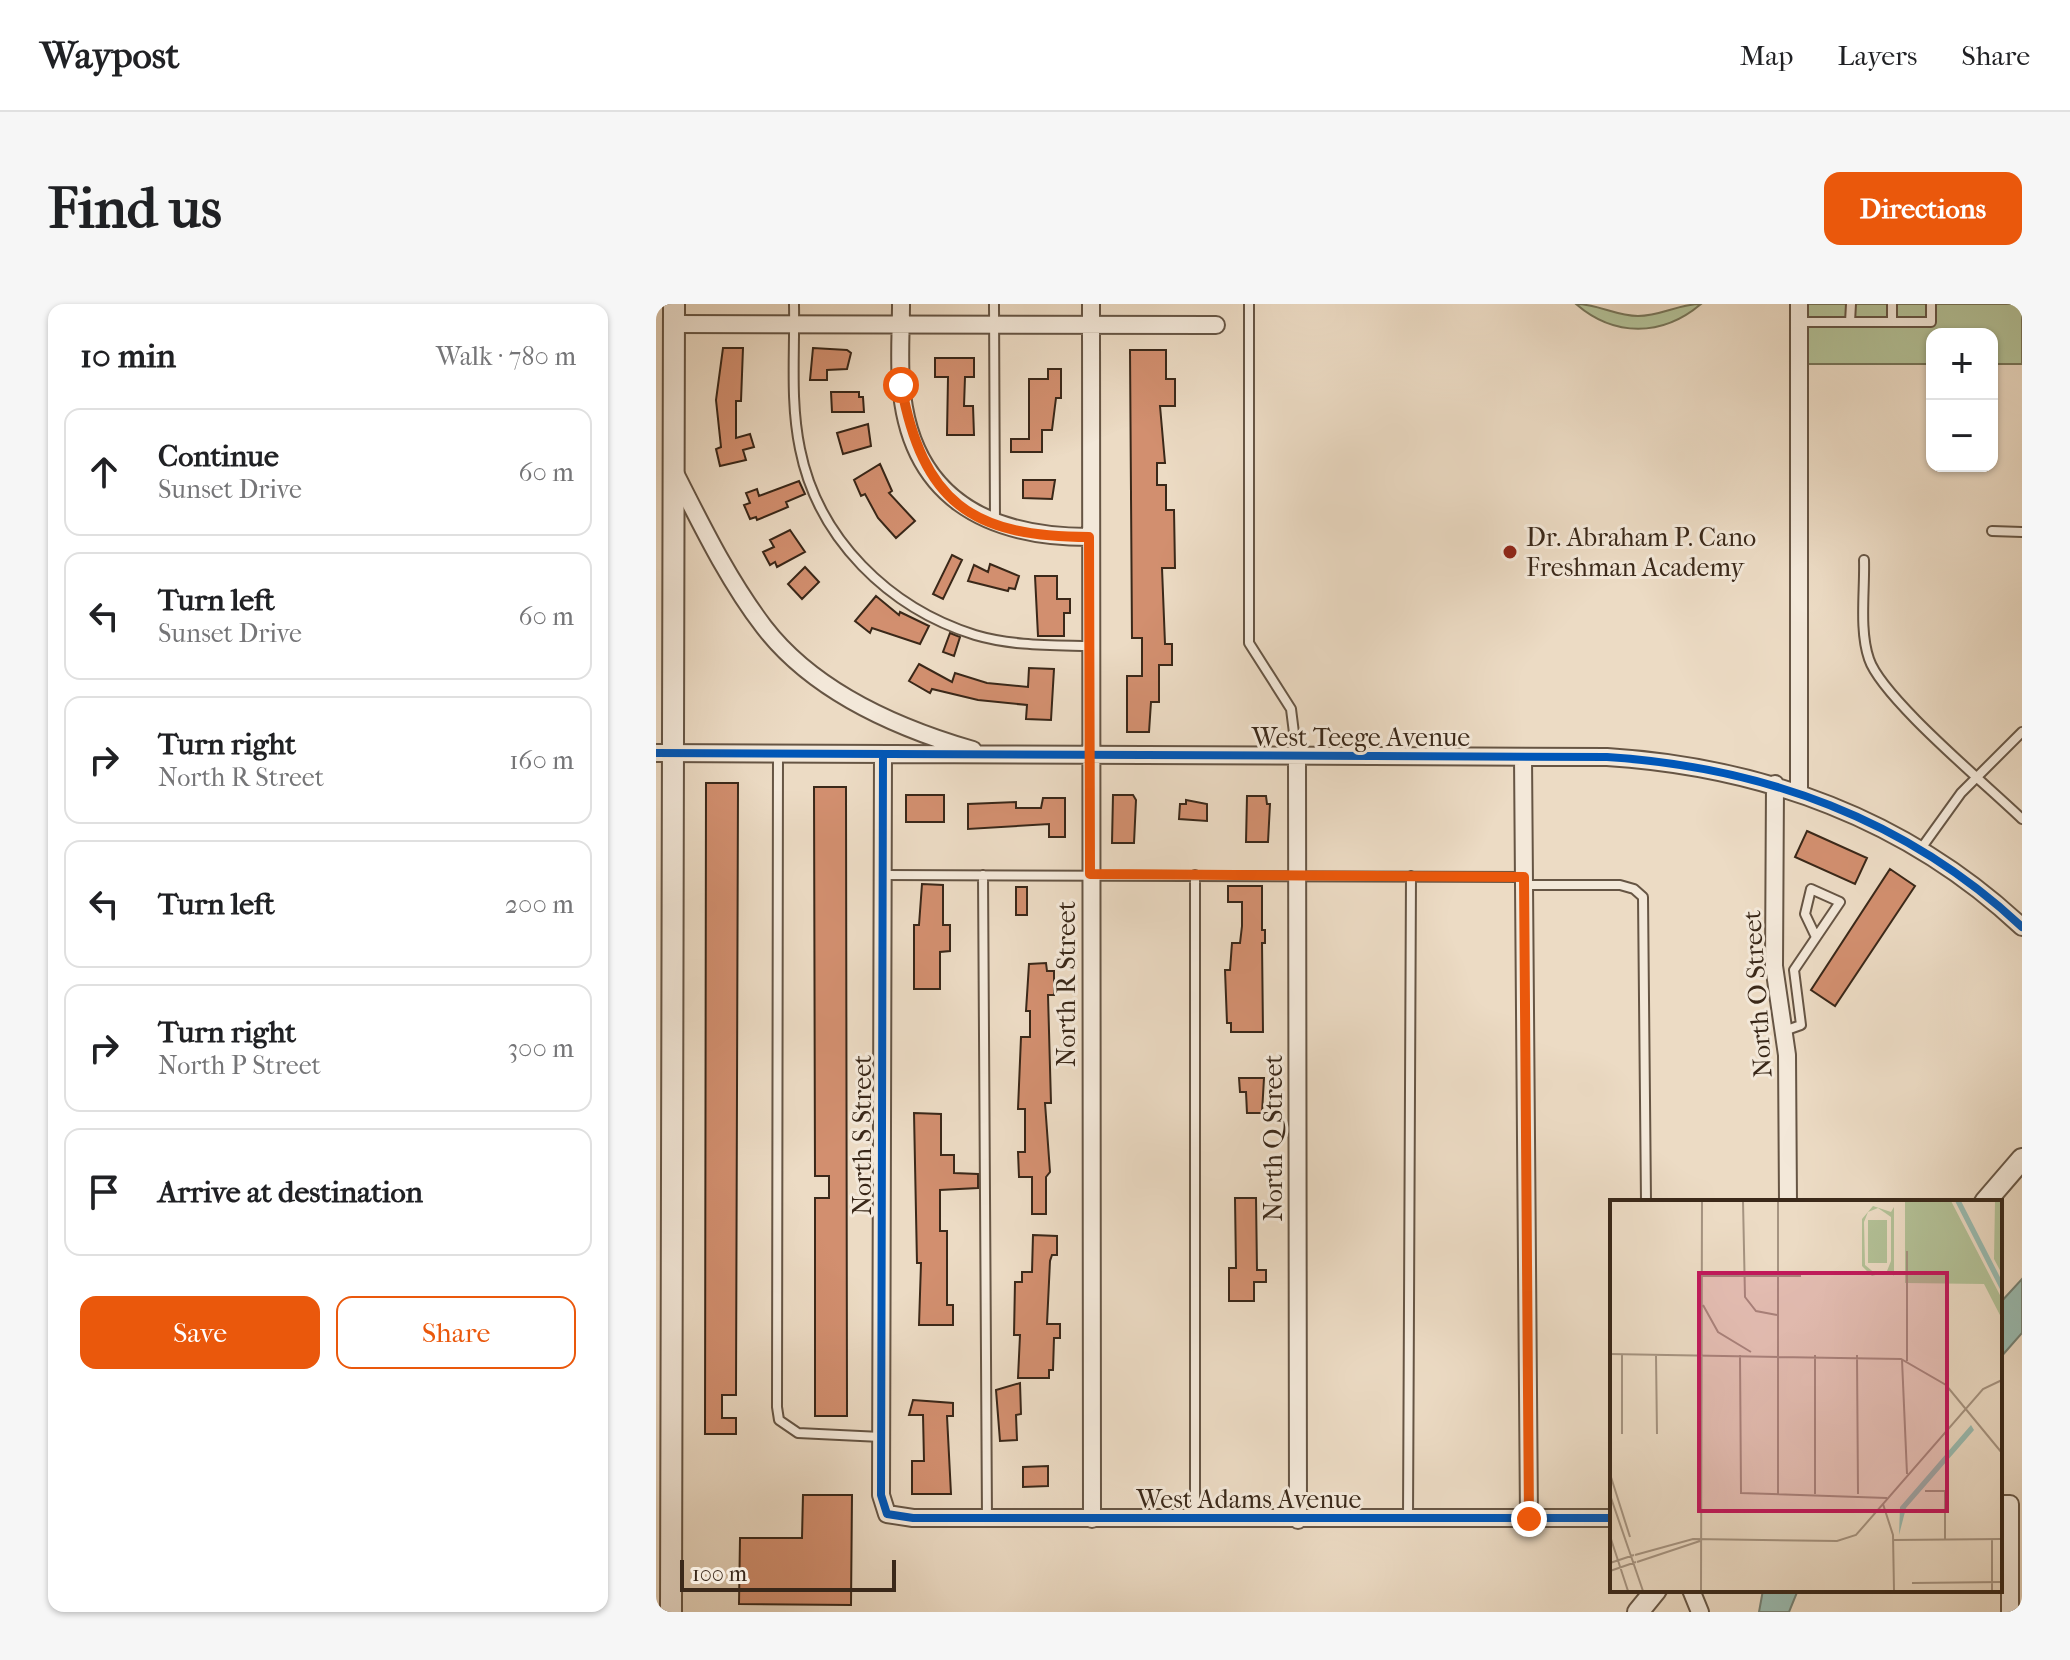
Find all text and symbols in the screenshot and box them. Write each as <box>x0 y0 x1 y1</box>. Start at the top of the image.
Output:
text: Waypost <box>40 33 179 78</box>
text: Map <box>1740 39 1793 72</box>
text: Layers <box>1837 39 1917 72</box>
text: Share <box>1961 39 2030 72</box>
button: Directions <box>1824 172 2022 245</box>
text: Find us <box>48 176 222 241</box>
map controls <box>1926 328 1998 472</box>
button: + <box>1926 328 1998 400</box>
text: 10 min <box>80 336 176 376</box>
text: Walk · 780 m <box>436 341 576 372</box>
route start <box>883 367 919 403</box>
button: − <box>1926 400 1998 472</box>
text: Continue <box>158 439 279 474</box>
icon: ahead <box>82 450 126 494</box>
text: 60 m <box>518 457 574 488</box>
text: Sunset Drive <box>158 474 302 505</box>
place label: Dr. Abraham P. Cano Freshman Academy <box>1526 522 1756 583</box>
marker: Dr. Abraham P. Cano Freshman Academy <box>1501 543 1519 561</box>
text: Turn left <box>158 583 275 618</box>
icon: left <box>82 594 126 638</box>
text: 60 m <box>518 601 574 632</box>
text: Sunset Drive <box>158 618 302 649</box>
street label: West Teege Avenue <box>1251 722 1470 753</box>
text: Turn right <box>158 727 296 762</box>
icon: right <box>82 738 126 782</box>
text: 160 m <box>509 745 574 776</box>
text: North R Street <box>158 762 324 793</box>
icon: left <box>82 882 126 926</box>
text: Turn left <box>158 887 275 922</box>
text: 200 m <box>505 889 574 920</box>
street label: North R Street <box>1051 900 1082 1067</box>
street label: North O Street <box>1736 909 1779 1079</box>
text: Turn right <box>158 1015 296 1050</box>
icon: right <box>82 1026 126 1070</box>
text: 300 m <box>507 1033 574 1064</box>
text: North P Street <box>158 1050 321 1081</box>
street label: North S Street <box>847 1054 878 1215</box>
street label: North Q Street <box>1258 1054 1289 1222</box>
icon: arrive <box>82 1170 126 1214</box>
text: Arrive at destination <box>158 1175 423 1210</box>
inset map <box>1610 1200 2002 1592</box>
button: Save <box>80 1296 320 1369</box>
button: Share <box>336 1296 576 1369</box>
street label: West Adams Avenue <box>1136 1484 1362 1515</box>
route end <box>1511 1501 1547 1537</box>
scale bar <box>680 1556 896 1592</box>
text: 100 m <box>692 1561 747 1587</box>

